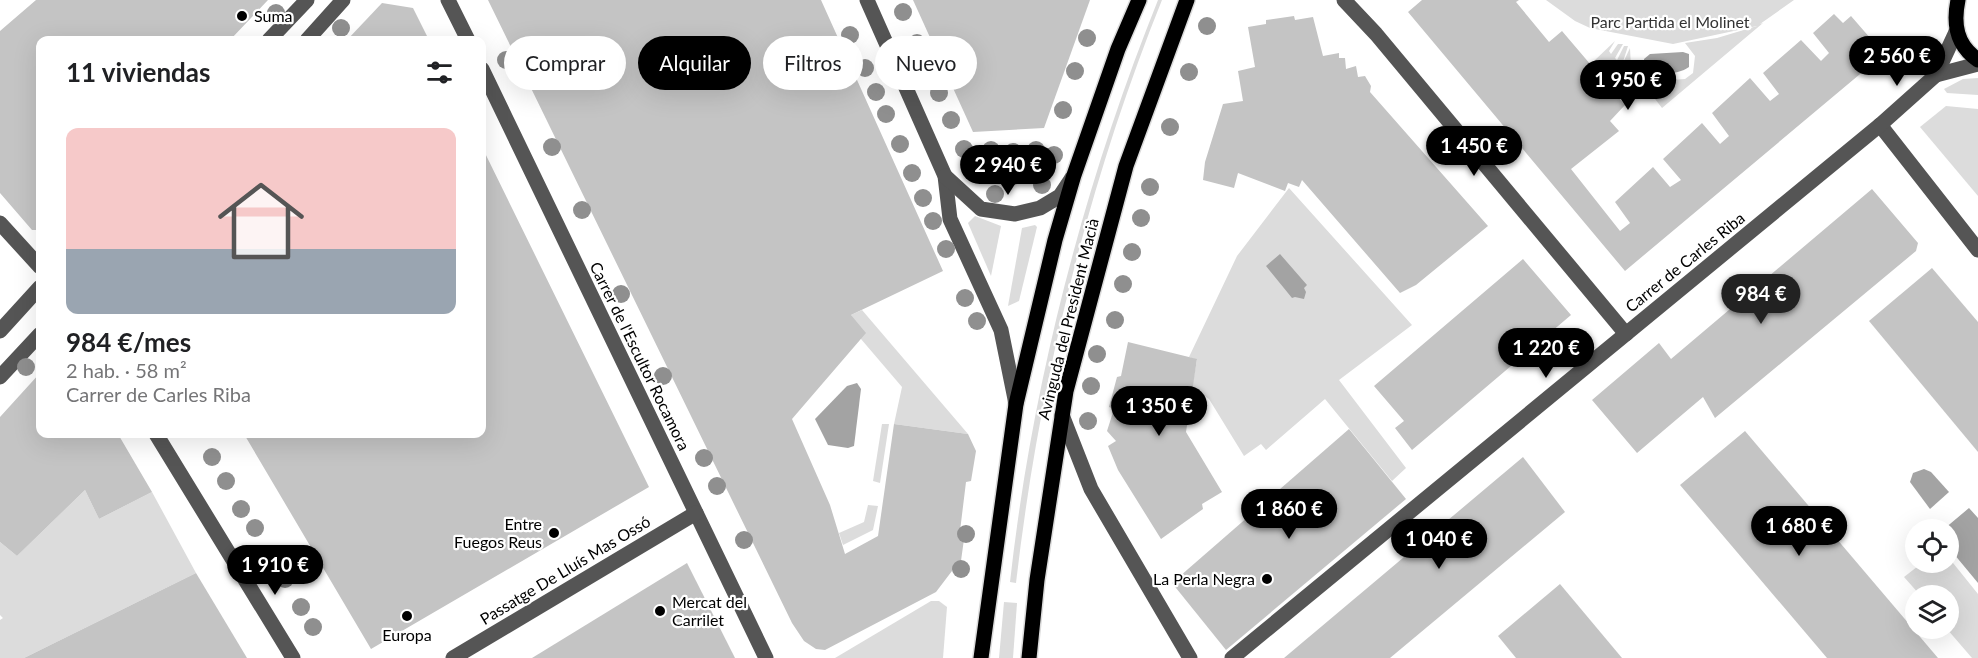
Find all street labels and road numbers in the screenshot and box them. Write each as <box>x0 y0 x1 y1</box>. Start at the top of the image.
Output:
street label: Carrer de Carles Riba <box>1621 208 1748 316</box>
street label: Avinguda del President Macià <box>1033 216 1102 422</box>
street label: Carrer de l'Escultor Rocamora <box>586 258 694 453</box>
street label: Passatge De Lluís Mas Ossó <box>476 511 653 628</box>

